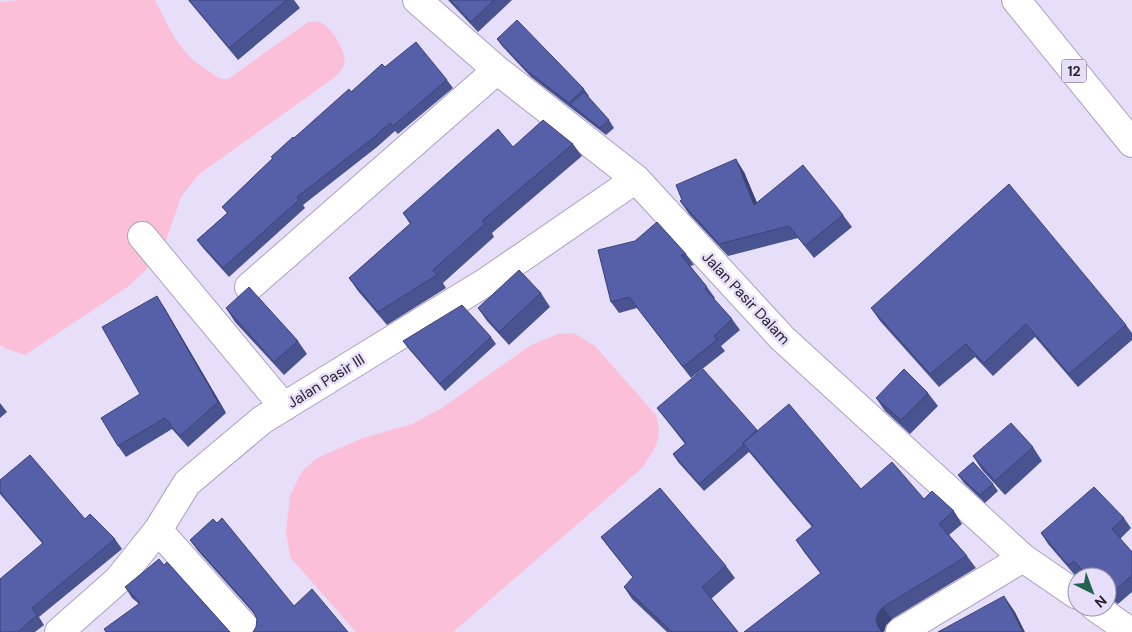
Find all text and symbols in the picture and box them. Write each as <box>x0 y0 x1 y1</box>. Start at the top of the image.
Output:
road number: 12 <box>1062 59 1086 82</box>
street label: Jalan Pasir Dalam <box>698 247 794 349</box>
street label: Jalan Pasir III <box>284 349 368 413</box>
north arrow <box>1067 567 1117 617</box>
text: N <box>1091 592 1111 612</box>

